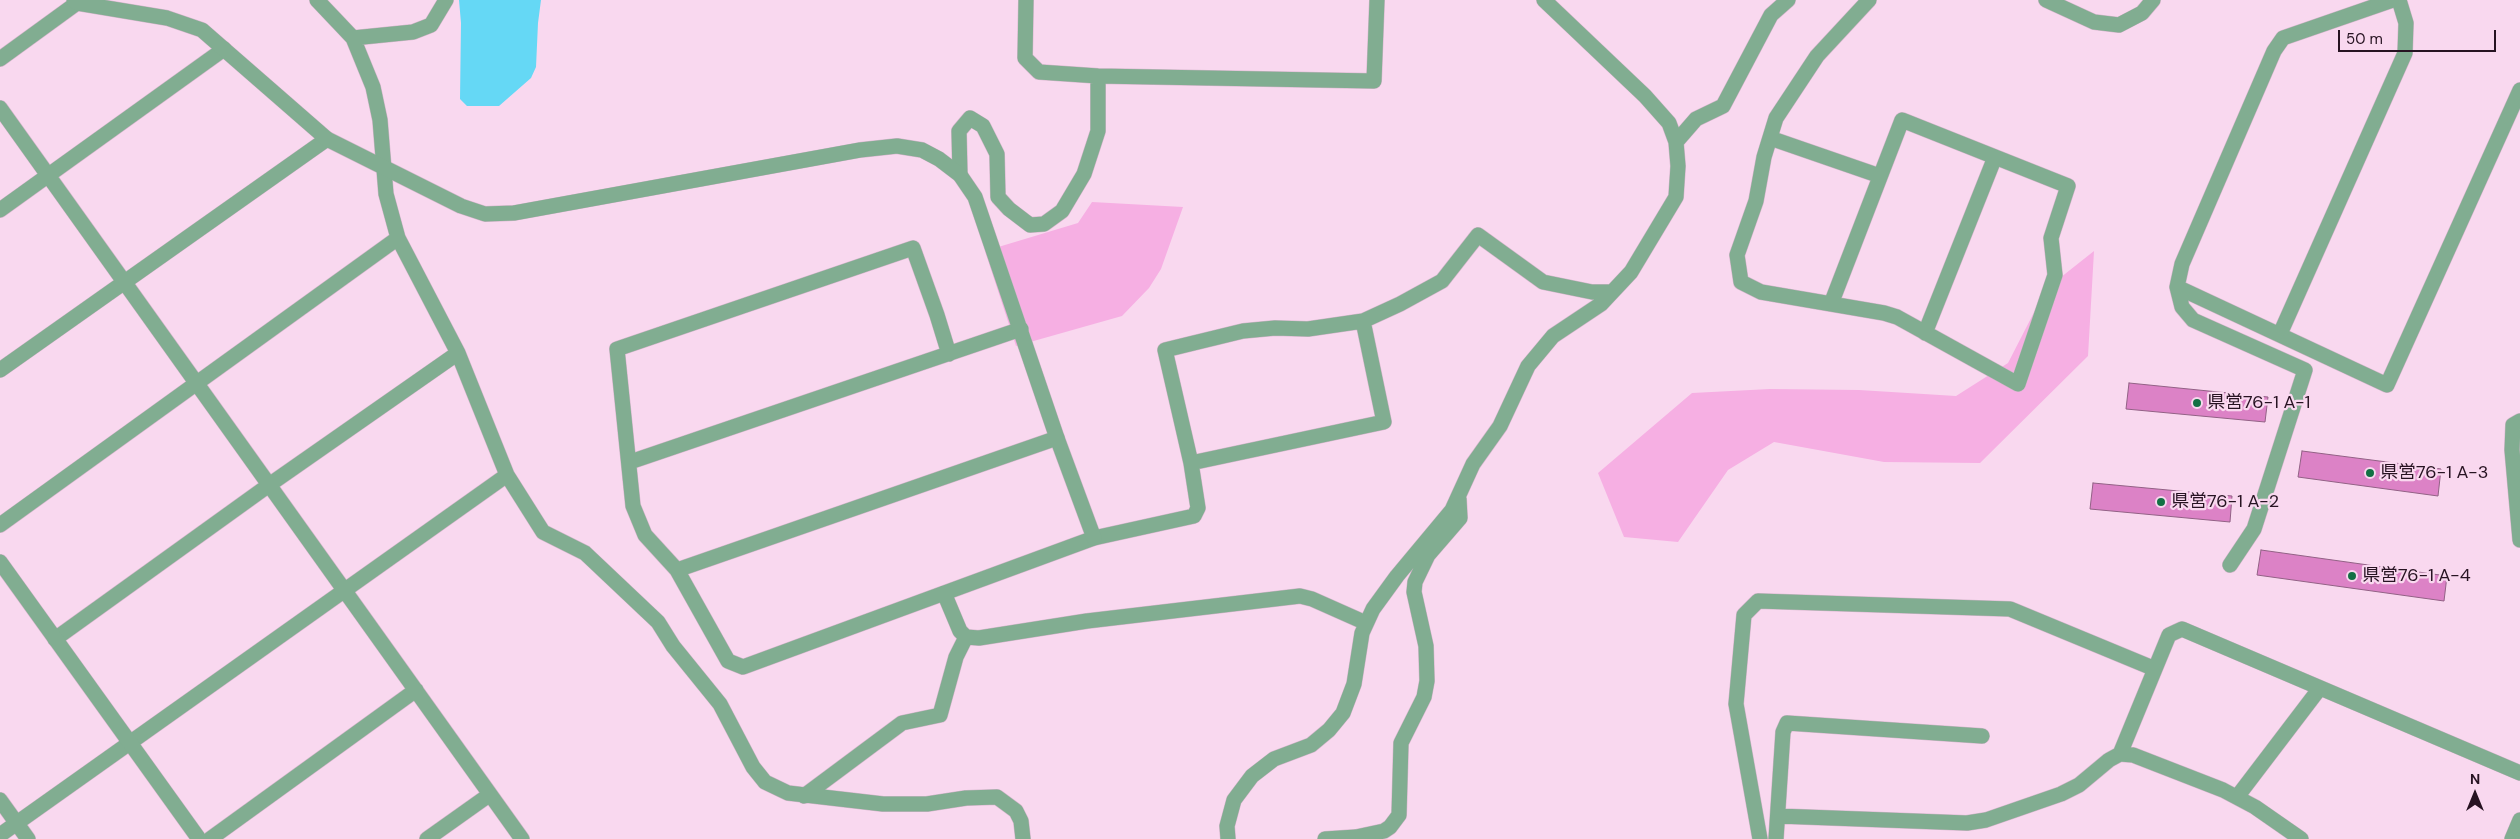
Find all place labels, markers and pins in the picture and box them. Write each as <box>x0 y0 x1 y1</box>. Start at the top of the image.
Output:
place label: 県営76-1 A-1 <box>2207 392 2310 414</box>
marker: 県営76-1 A-1 <box>2191 397 2203 409</box>
place label: 県営76-1 A-3 <box>2380 462 2488 484</box>
marker: 県営76-1 A-3 <box>2364 467 2376 479</box>
place label: 県営76-1 A-2 <box>2171 491 2279 513</box>
marker: 県営76-1 A-2 <box>2155 496 2167 508</box>
place label: 県営76-1 A-4 <box>2362 565 2471 587</box>
marker: 県営76-1 A-4 <box>2346 570 2358 582</box>

